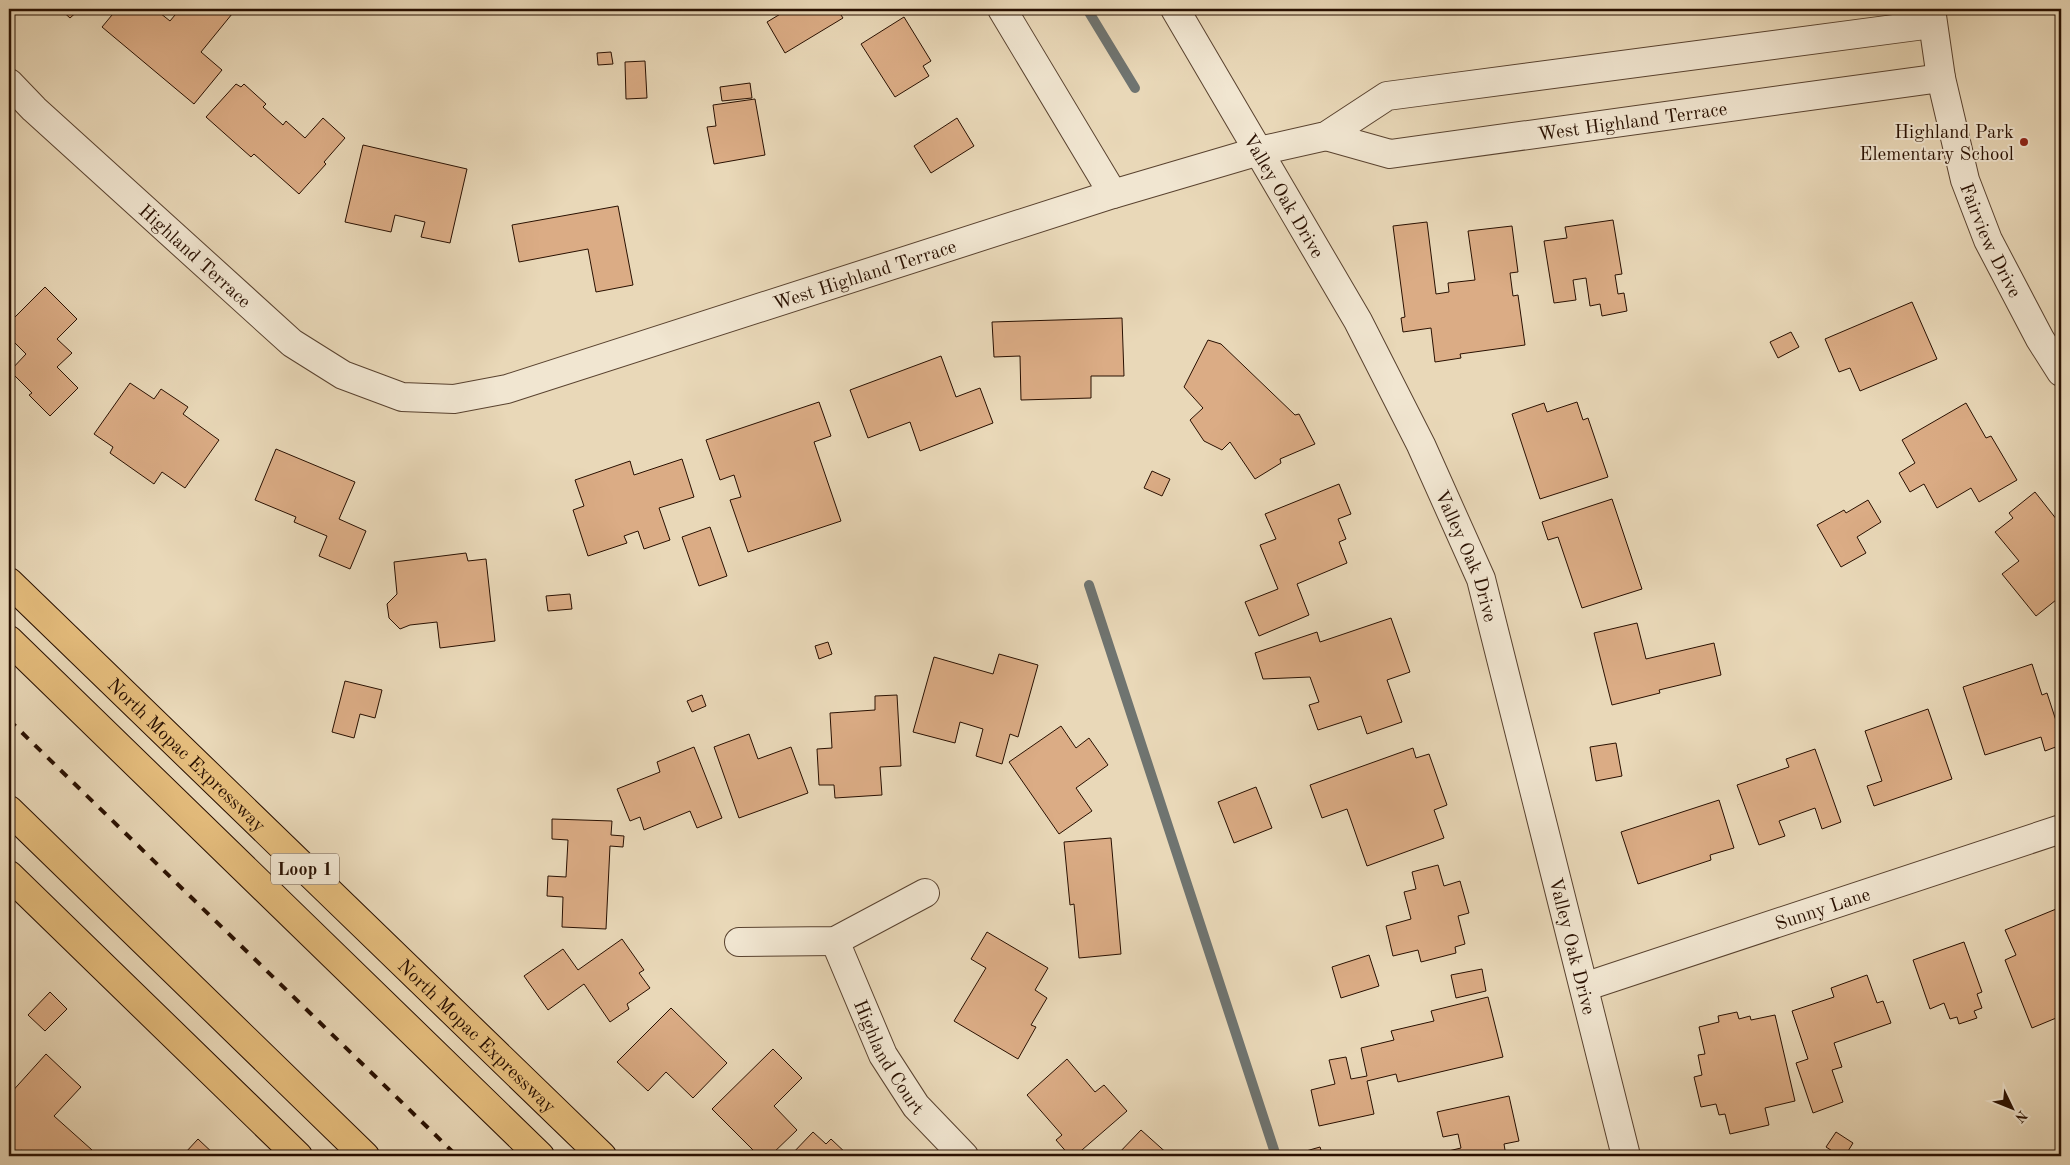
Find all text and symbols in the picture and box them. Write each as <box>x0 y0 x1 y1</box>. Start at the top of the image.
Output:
street label: West Highland Terrace <box>1537 101 1729 146</box>
place label: Highland Park Elementary School <box>1859 124 2014 165</box>
street label: Valley Oak Drive <box>1238 131 1326 262</box>
marker: Highland Park Elementary School <box>2018 136 2030 148</box>
street label: Fairview Drive <box>1955 181 2024 301</box>
street label: Highland Terrace <box>134 202 253 313</box>
street label: West Highland Terrace <box>771 238 959 315</box>
street label: Valley Oak Drive <box>1430 488 1498 624</box>
street label: North Mopac Expressway <box>103 676 268 837</box>
road number: Loop 1 <box>271 854 339 884</box>
street label: Valley Oak Drive <box>1544 876 1597 1017</box>
street label: Sunny Lane <box>1773 886 1873 935</box>
street label: North Mopac Expressway <box>393 957 558 1118</box>
street label: Highland Court <box>849 997 926 1120</box>
north arrow <box>1988 1082 2038 1132</box>
text: N <box>2012 1107 2030 1125</box>

